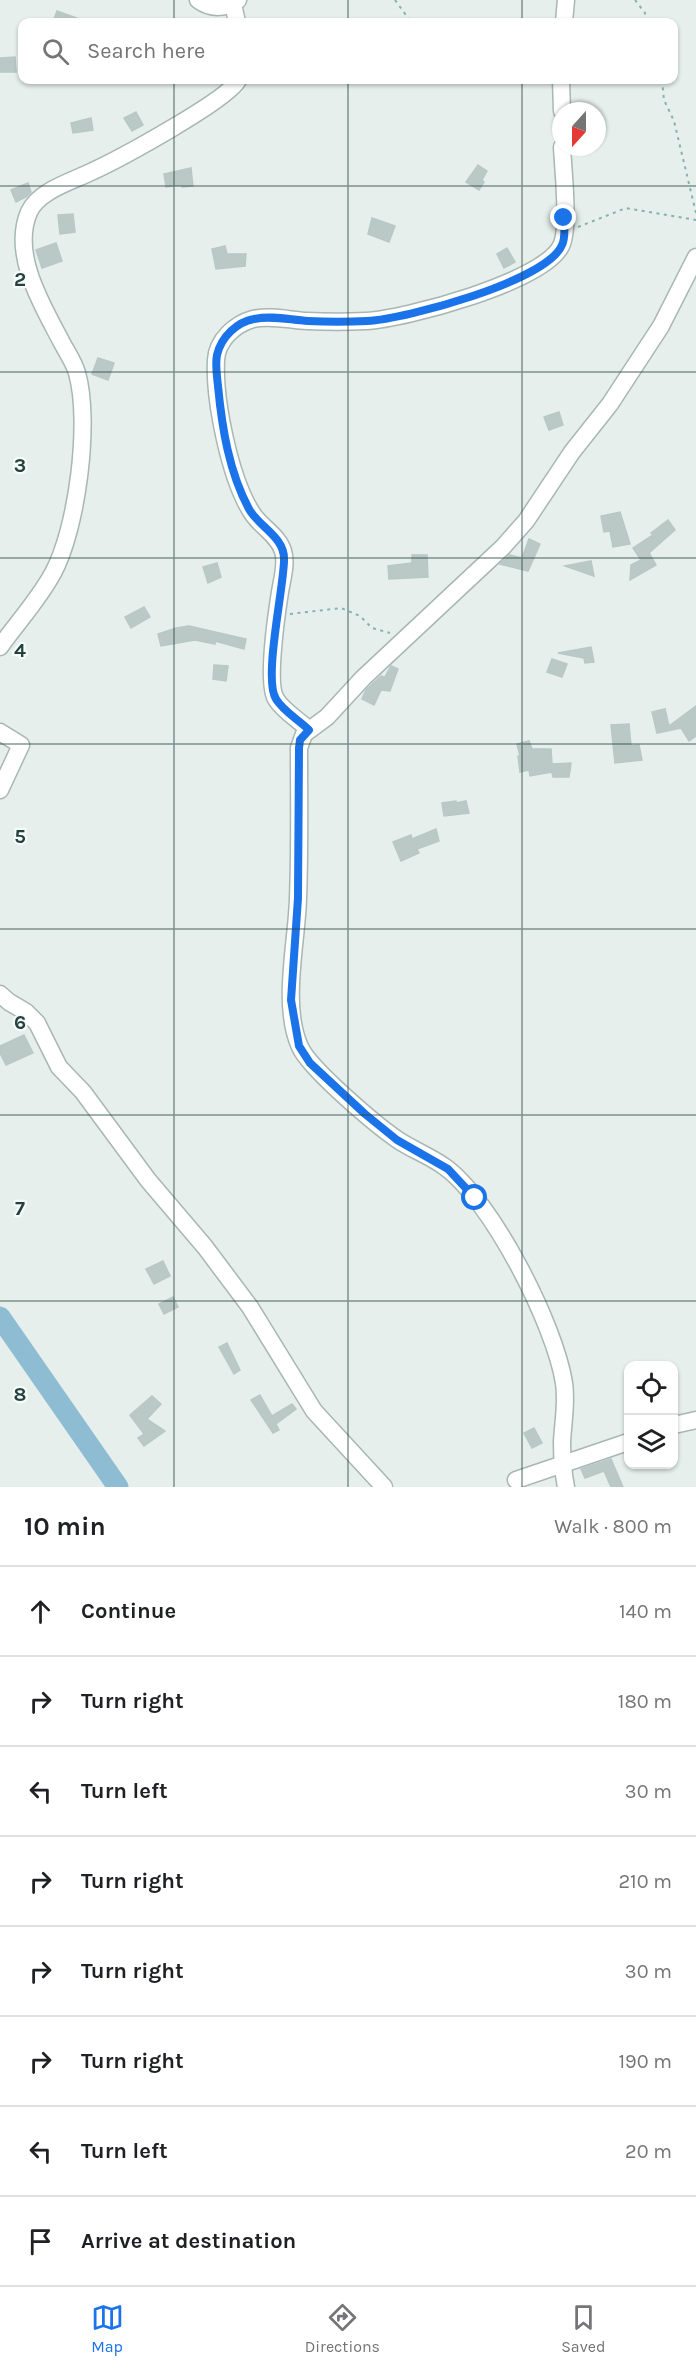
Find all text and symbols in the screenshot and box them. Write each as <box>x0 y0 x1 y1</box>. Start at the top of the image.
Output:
search box <box>18 18 678 84</box>
icon: search <box>39 35 72 68</box>
text: Search here <box>87 38 205 64</box>
north arrow <box>552 102 606 156</box>
route end <box>550 204 576 230</box>
text: 2 <box>14 268 26 291</box>
text: 3 <box>14 454 26 477</box>
text: 4 <box>14 639 26 662</box>
text: 5 <box>14 825 26 848</box>
text: 6 <box>14 1011 26 1034</box>
route start <box>461 1184 487 1210</box>
text: 7 <box>15 1197 25 1220</box>
map controls <box>624 1361 678 1469</box>
button: locate <box>624 1361 678 1415</box>
text: 8 <box>14 1383 26 1406</box>
button: layers <box>624 1415 678 1469</box>
text: 10 min <box>24 1511 106 1542</box>
text: Walk · 800 m <box>554 1515 672 1538</box>
icon: ahead <box>24 1595 57 1628</box>
text: Continue <box>81 1598 176 1624</box>
text: 140 m <box>619 1600 672 1623</box>
icon: right <box>24 1685 57 1718</box>
text: Turn right <box>81 1688 184 1714</box>
text: 180 m <box>618 1690 672 1713</box>
icon: left <box>24 1775 57 1808</box>
text: Turn left <box>81 1778 168 1804</box>
text: 30 m <box>625 1780 672 1803</box>
icon: right <box>24 1865 57 1898</box>
text: Turn right <box>81 1868 184 1894</box>
text: 210 m <box>618 1870 672 1893</box>
icon: right <box>24 1955 57 1988</box>
text: Turn right <box>81 1958 184 1984</box>
text: 30 m <box>625 1960 672 1983</box>
icon: right <box>24 2045 57 2078</box>
text: Turn right <box>81 2048 184 2074</box>
text: 190 m <box>618 2050 672 2073</box>
icon: left <box>24 2135 57 2168</box>
text: Turn left <box>81 2138 168 2164</box>
text: 20 m <box>625 2140 672 2163</box>
icon: arrive <box>24 2225 57 2258</box>
text: Arrive at destination <box>81 2228 296 2254</box>
tab: Map <box>91 2301 124 2356</box>
tab: Directions <box>305 2301 380 2356</box>
tab: Saved <box>561 2301 605 2356</box>

